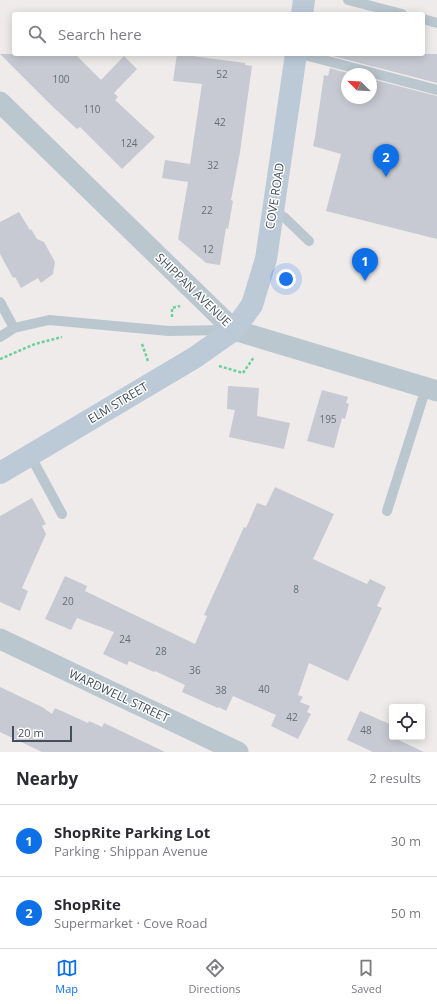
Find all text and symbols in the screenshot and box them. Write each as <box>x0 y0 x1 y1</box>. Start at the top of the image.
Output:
search box <box>12 12 425 56</box>
icon: search <box>26 23 48 45</box>
text: Search here <box>58 24 142 44</box>
house number: 52 <box>216 67 228 81</box>
north arrow <box>341 68 377 104</box>
house number: 100 <box>52 72 70 86</box>
house number: 110 <box>83 102 101 116</box>
house number: 42 <box>214 115 226 129</box>
house number: 124 <box>120 136 138 150</box>
pin: 2 <box>373 144 399 177</box>
house number: 32 <box>207 158 219 172</box>
street label: COVE ROAD <box>261 162 288 230</box>
house number: 22 <box>201 203 213 217</box>
house number: 12 <box>202 242 214 256</box>
pin: 1 <box>352 248 378 281</box>
street label: SHIPPAN AVENUE <box>152 249 235 330</box>
your location <box>276 269 296 289</box>
street label: ELM STREET <box>84 378 151 427</box>
house number: 195 <box>319 412 337 426</box>
house number: 8 <box>293 582 299 596</box>
house number: 20 <box>62 594 74 608</box>
house number: 24 <box>119 632 131 646</box>
house number: 28 <box>155 644 167 658</box>
house number: 36 <box>189 663 201 677</box>
street label: WARDWELL STREET <box>66 665 172 726</box>
house number: 40 <box>258 682 270 696</box>
house number: 38 <box>215 683 227 697</box>
map controls <box>389 704 425 740</box>
button: locate <box>389 704 425 740</box>
house number: 42 <box>286 710 298 724</box>
house number: 48 <box>360 723 372 737</box>
scale bar <box>12 724 72 743</box>
text: 20 m <box>18 725 44 740</box>
text: Nearby <box>16 767 78 790</box>
text: 2 results <box>369 769 421 787</box>
text: ShopRite Parking Lot <box>54 822 210 842</box>
text: 1 <box>25 832 33 850</box>
text: 30 m <box>391 832 421 850</box>
text: Parking · Shippan Avenue <box>54 842 208 860</box>
text: ShopRite <box>54 894 121 914</box>
text: 2 <box>25 904 33 922</box>
text: 50 m <box>391 904 421 922</box>
text: Supermarket · Cove Road <box>54 914 207 932</box>
tab: Map <box>55 957 78 996</box>
tab: Directions <box>189 957 241 996</box>
tab: Saved <box>351 957 382 996</box>

